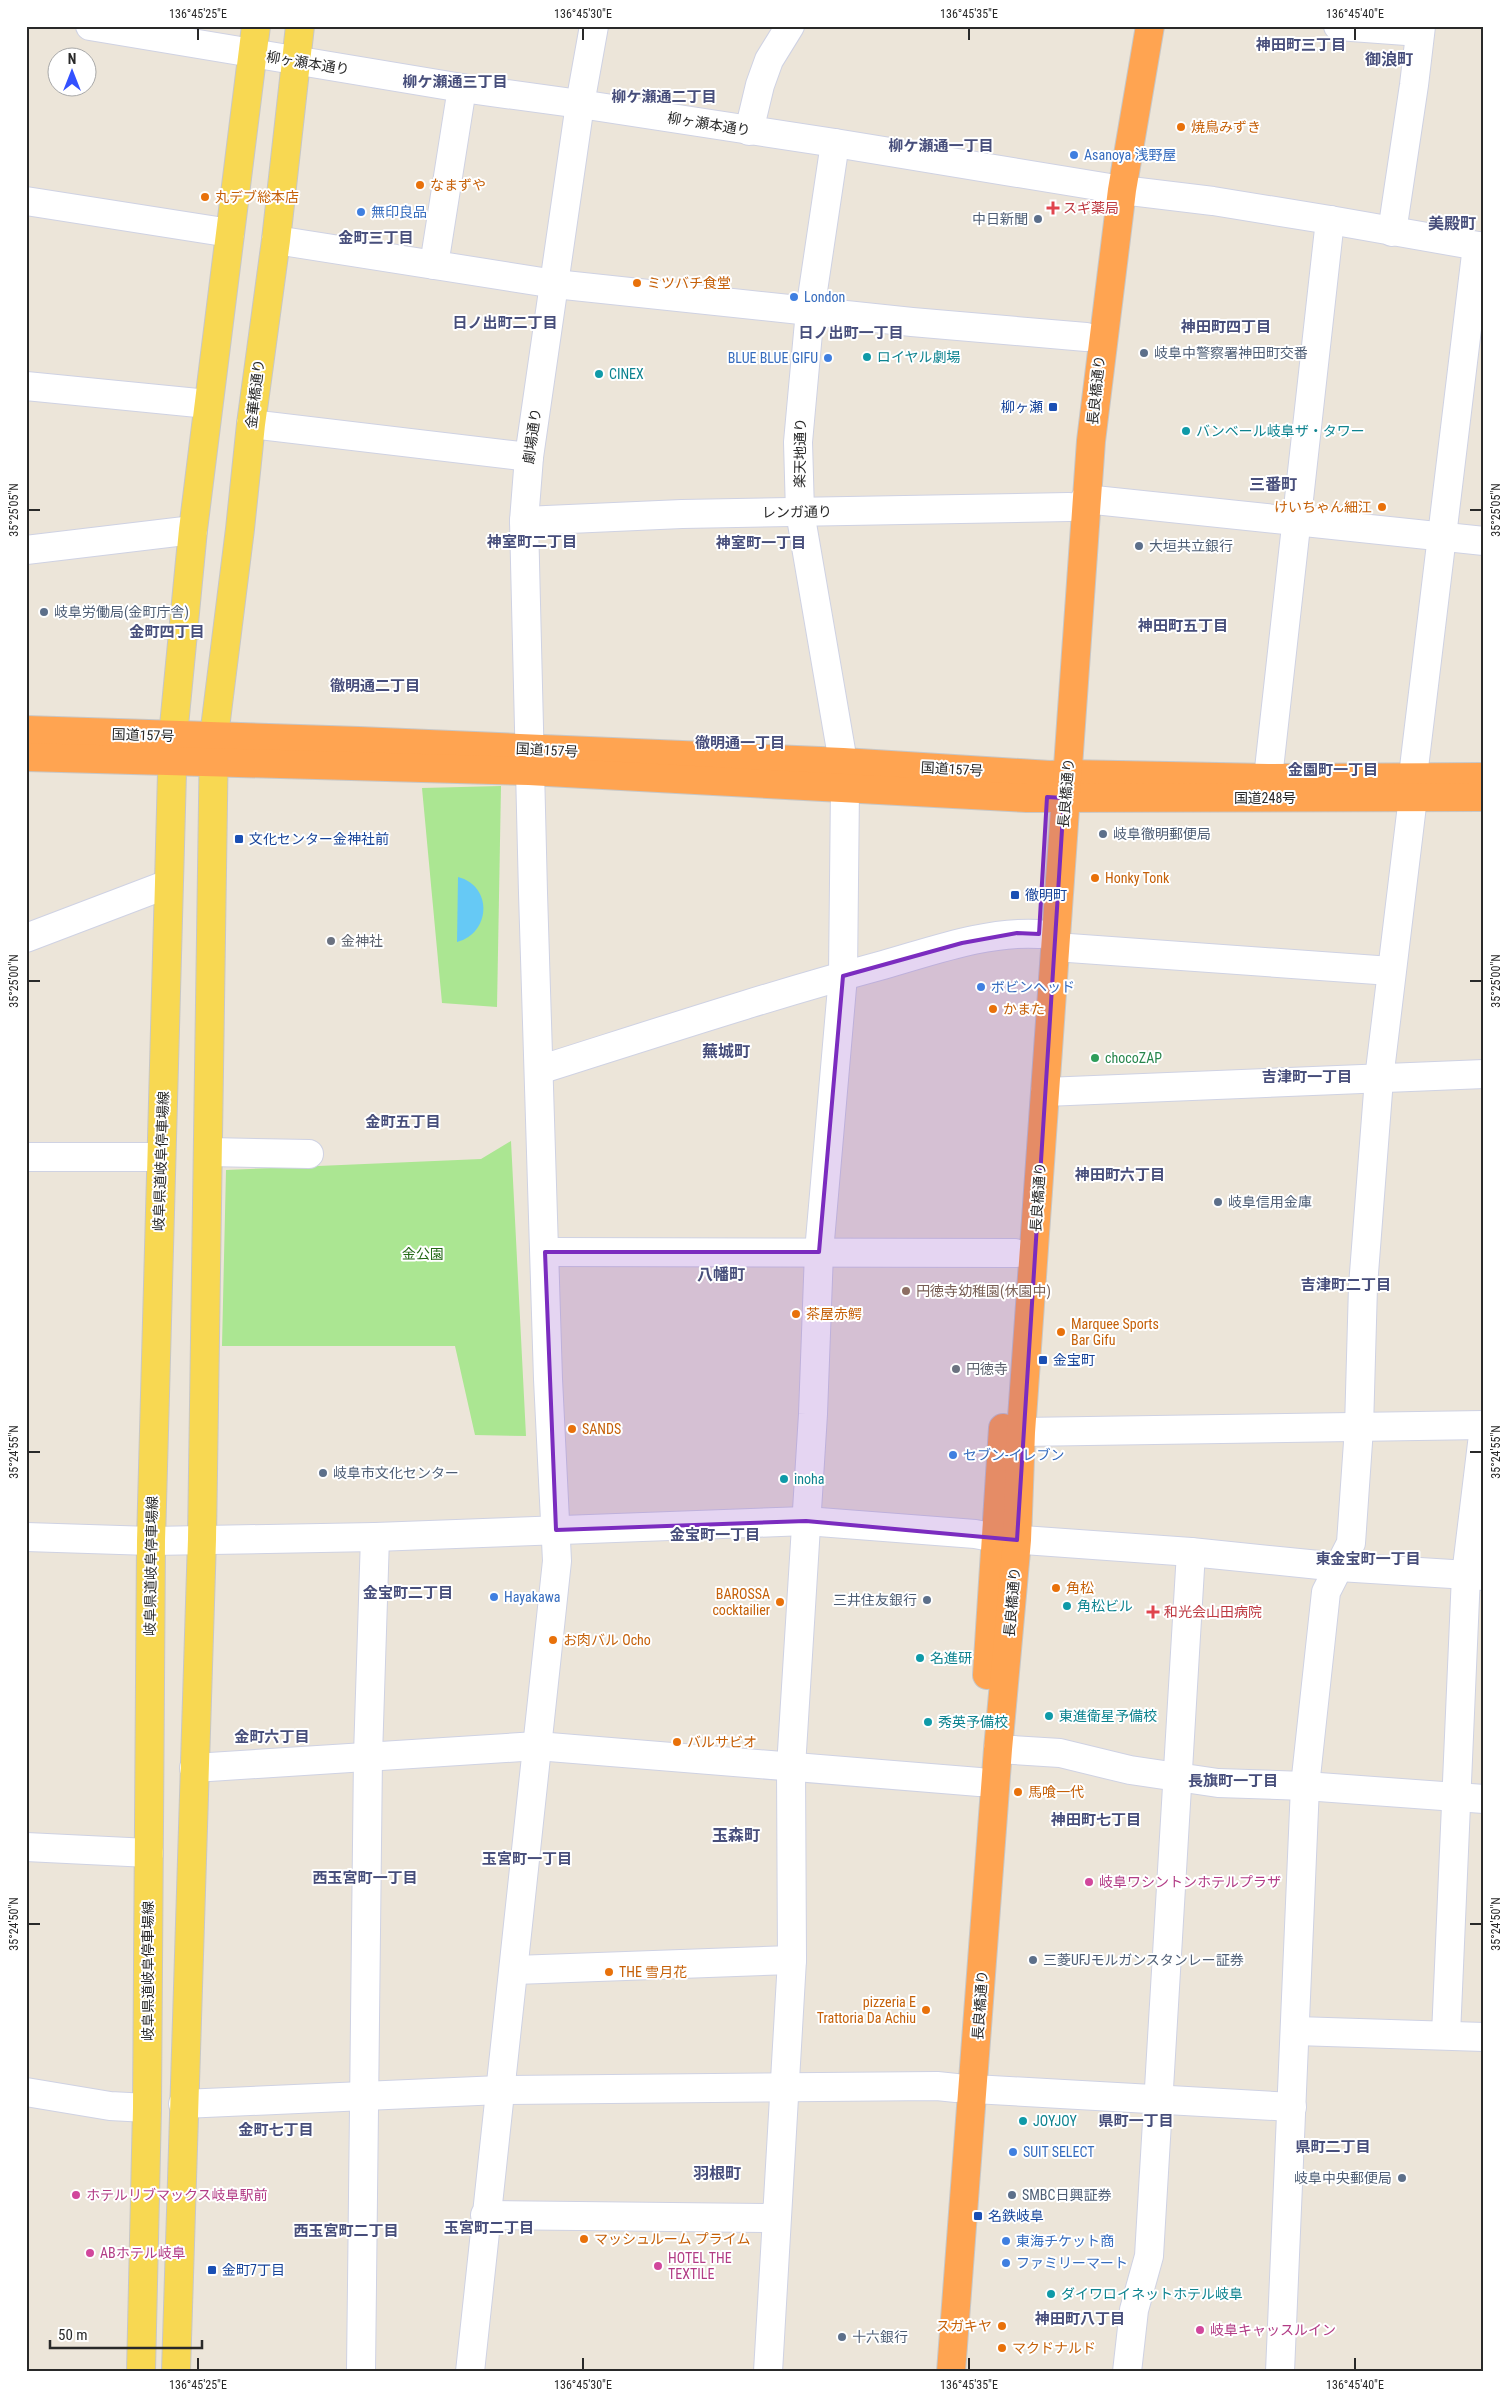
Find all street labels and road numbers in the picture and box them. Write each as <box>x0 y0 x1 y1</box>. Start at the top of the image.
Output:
street label: 柳ヶ瀬本通り <box>265 49 351 77</box>
street label: 柳ヶ瀬本通り <box>666 110 752 138</box>
street label: 長良橋通り <box>1084 354 1108 426</box>
street label: 金華橋通り <box>243 358 267 430</box>
street label: 劇場通り <box>520 407 544 465</box>
street label: 楽天地通り <box>791 418 809 488</box>
street label: レンガ通り <box>762 503 832 521</box>
street label: 国道157号 <box>111 726 175 744</box>
street label: 国道157号 <box>515 740 579 760</box>
street label: 長良橋通り <box>1055 757 1077 829</box>
street label: 国道157号 <box>920 759 984 779</box>
street label: 国道248号 <box>1234 790 1296 806</box>
street label: 岐阜県道岐阜停車場線 <box>151 1091 171 1231</box>
street label: 長良橋通り <box>1028 1162 1048 1232</box>
street label: 岐阜県道岐阜停車場線 <box>142 1496 160 1636</box>
street label: 長良橋通り <box>1001 1566 1023 1638</box>
street label: 岐阜県道岐阜停車場線 <box>140 1901 156 2041</box>
street label: 長良橋通り <box>970 1970 990 2040</box>

